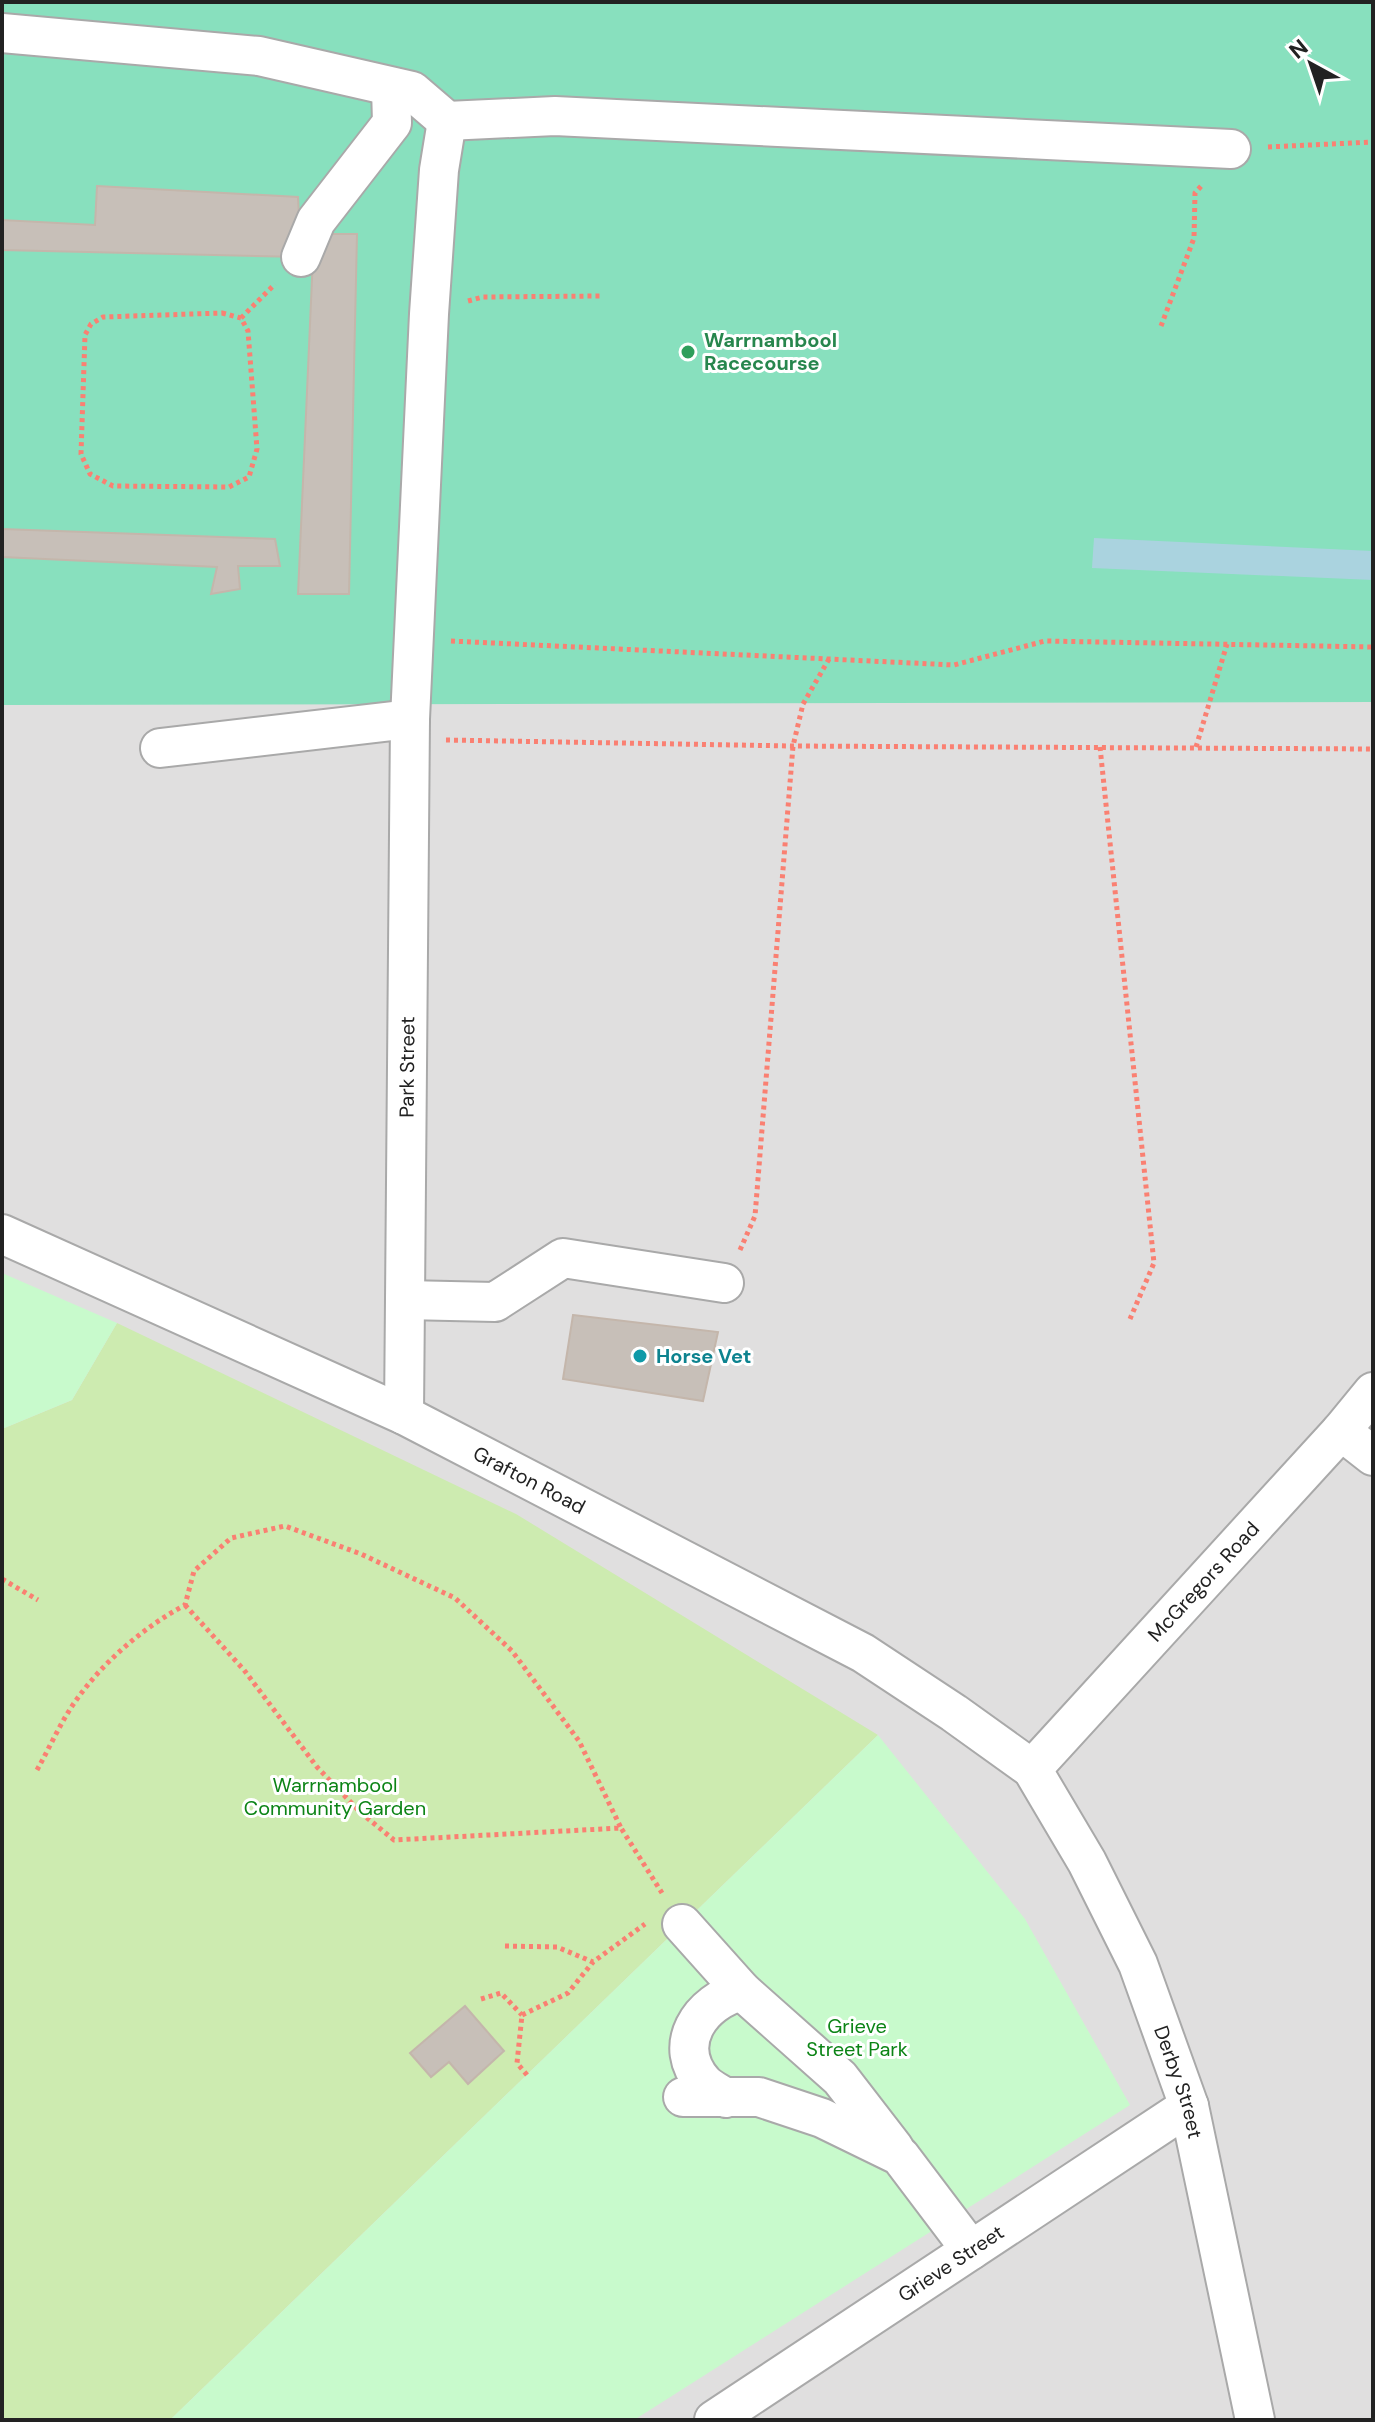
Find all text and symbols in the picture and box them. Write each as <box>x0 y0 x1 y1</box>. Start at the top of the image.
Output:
north arrow <box>1271 24 1351 104</box>
text: N <box>1283 33 1314 65</box>
place label: Warrnambool Racecourse <box>704 327 837 376</box>
marker: Warrnambool Racecourse <box>679 343 697 361</box>
street label: Park Street <box>394 1016 420 1118</box>
place label: Horse Vet <box>656 1343 752 1369</box>
marker: Horse Vet <box>631 1347 649 1365</box>
street label: Grafton Road <box>469 1440 590 1520</box>
street label: McGregors Road <box>1142 1516 1265 1647</box>
park label: Warrnambool Community Garden <box>244 1772 426 1821</box>
park label: Grieve Street Park <box>806 2013 908 2062</box>
street label: Derby Street <box>1148 2022 1209 2141</box>
street label: Grieve Street <box>893 2219 1009 2308</box>

